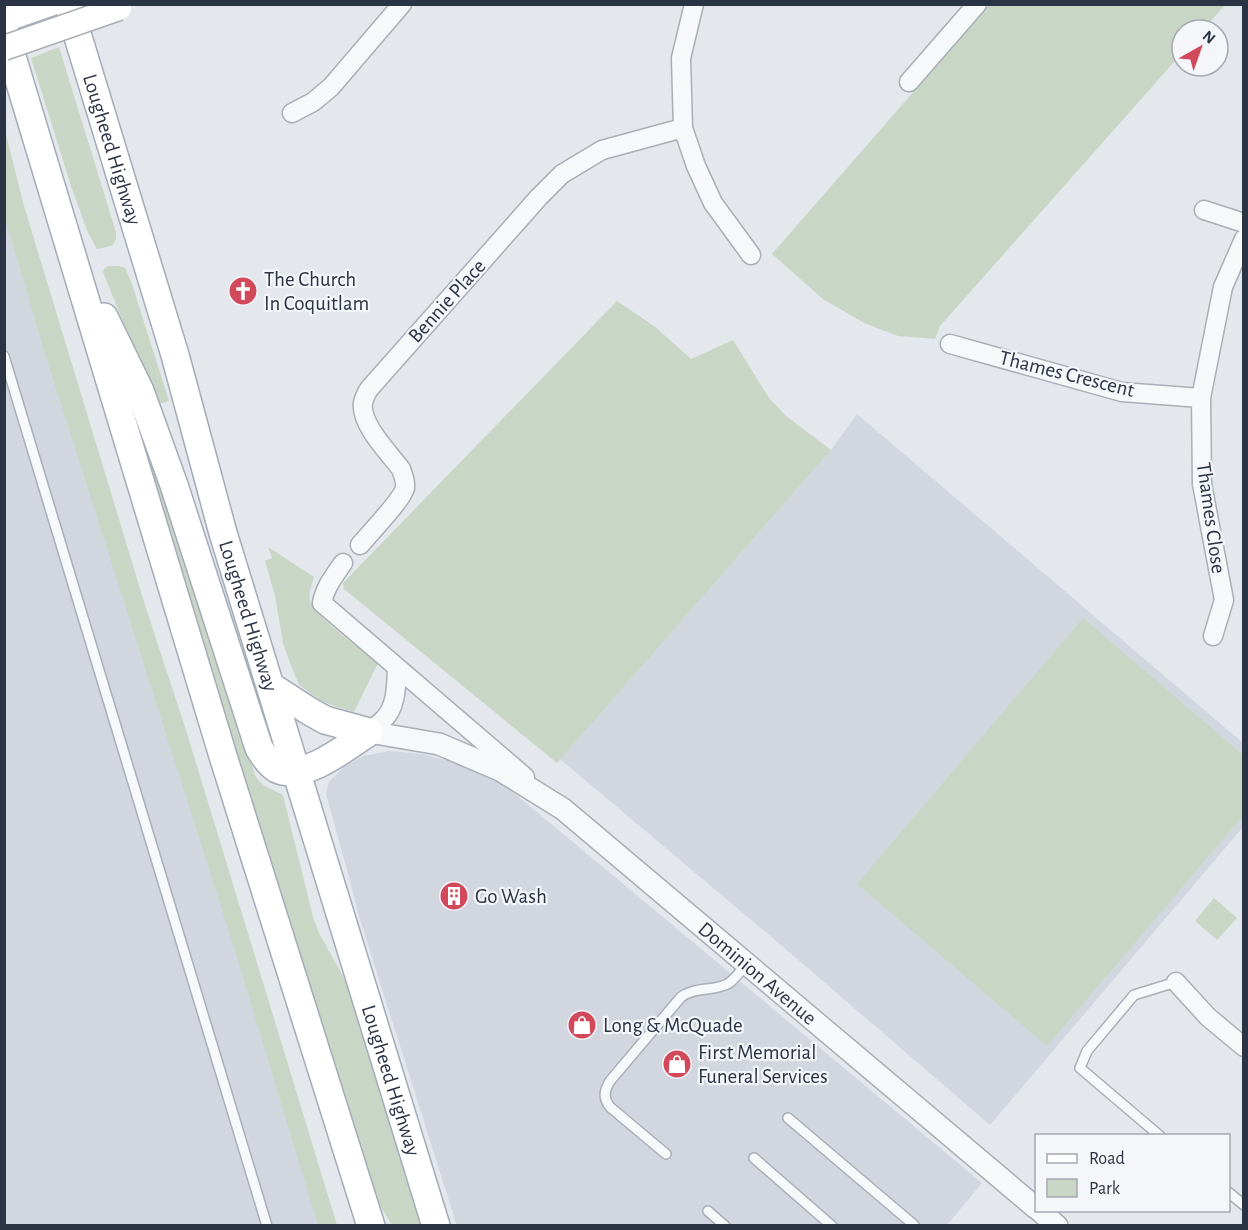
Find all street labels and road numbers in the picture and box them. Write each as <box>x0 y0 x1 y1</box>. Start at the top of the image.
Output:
street label: Lougheed Highway <box>79 71 145 227</box>
street label: Bennie Place <box>404 255 490 347</box>
street label: Thames Crescent <box>997 347 1137 401</box>
street label: Thames Close <box>1193 461 1229 575</box>
street label: Lougheed Highway <box>215 538 282 694</box>
street label: Dominion Avenue <box>695 918 821 1029</box>
street label: Lougheed Highway <box>358 1002 424 1158</box>

